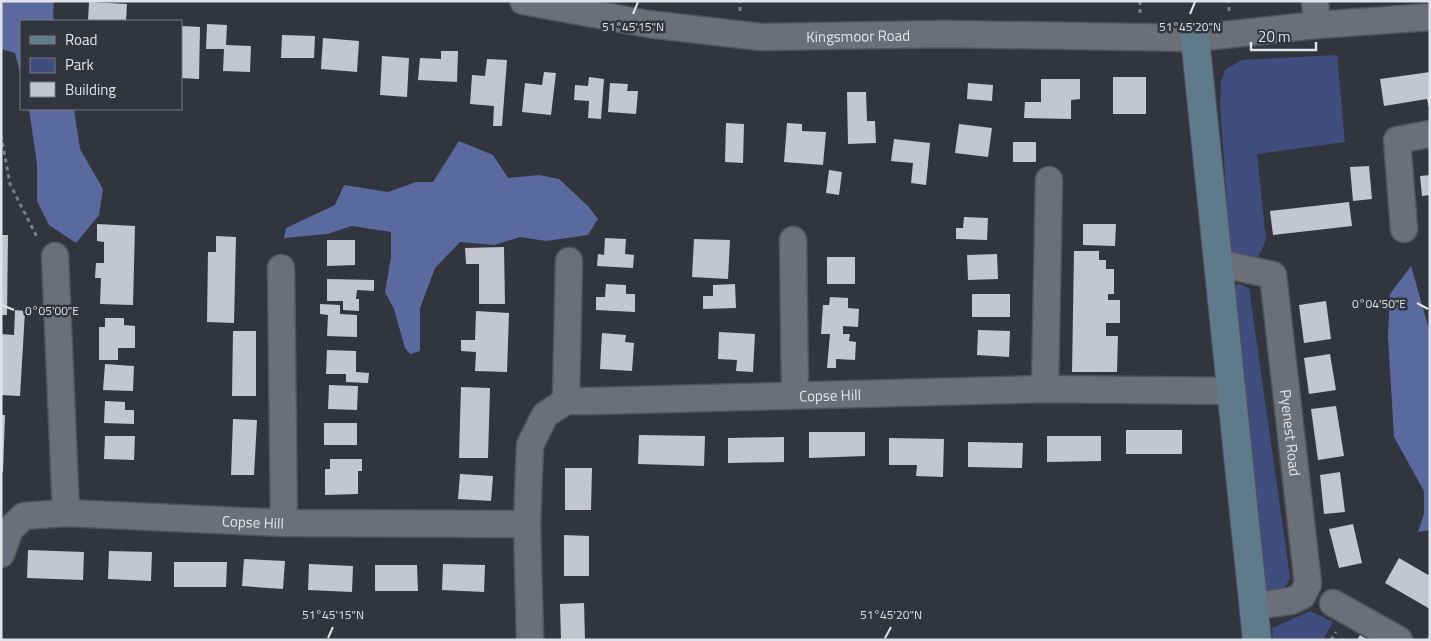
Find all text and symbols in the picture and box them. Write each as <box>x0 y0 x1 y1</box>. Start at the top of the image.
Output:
text: 51°45'15"N <box>602 17 664 36</box>
text: 51°45'20"N <box>1159 17 1221 36</box>
legend <box>20 20 182 110</box>
scale bar <box>1251 20 1316 52</box>
street label: Kingsmoor Road <box>806 23 910 48</box>
text: 20 m <box>1258 25 1291 48</box>
text: Road <box>65 28 97 51</box>
text: Park <box>65 53 94 76</box>
text: Building <box>65 78 116 101</box>
text: 0°04'50"E <box>1352 294 1406 313</box>
text: 0°05'00"E <box>25 301 79 320</box>
street label: Copse Hill <box>799 382 861 407</box>
street label: Pyenest Road <box>1275 388 1307 477</box>
street label: Copse Hill <box>221 509 285 534</box>
text: 51°45'15"N <box>302 605 364 624</box>
text: 51°45'20"N <box>860 605 922 624</box>

